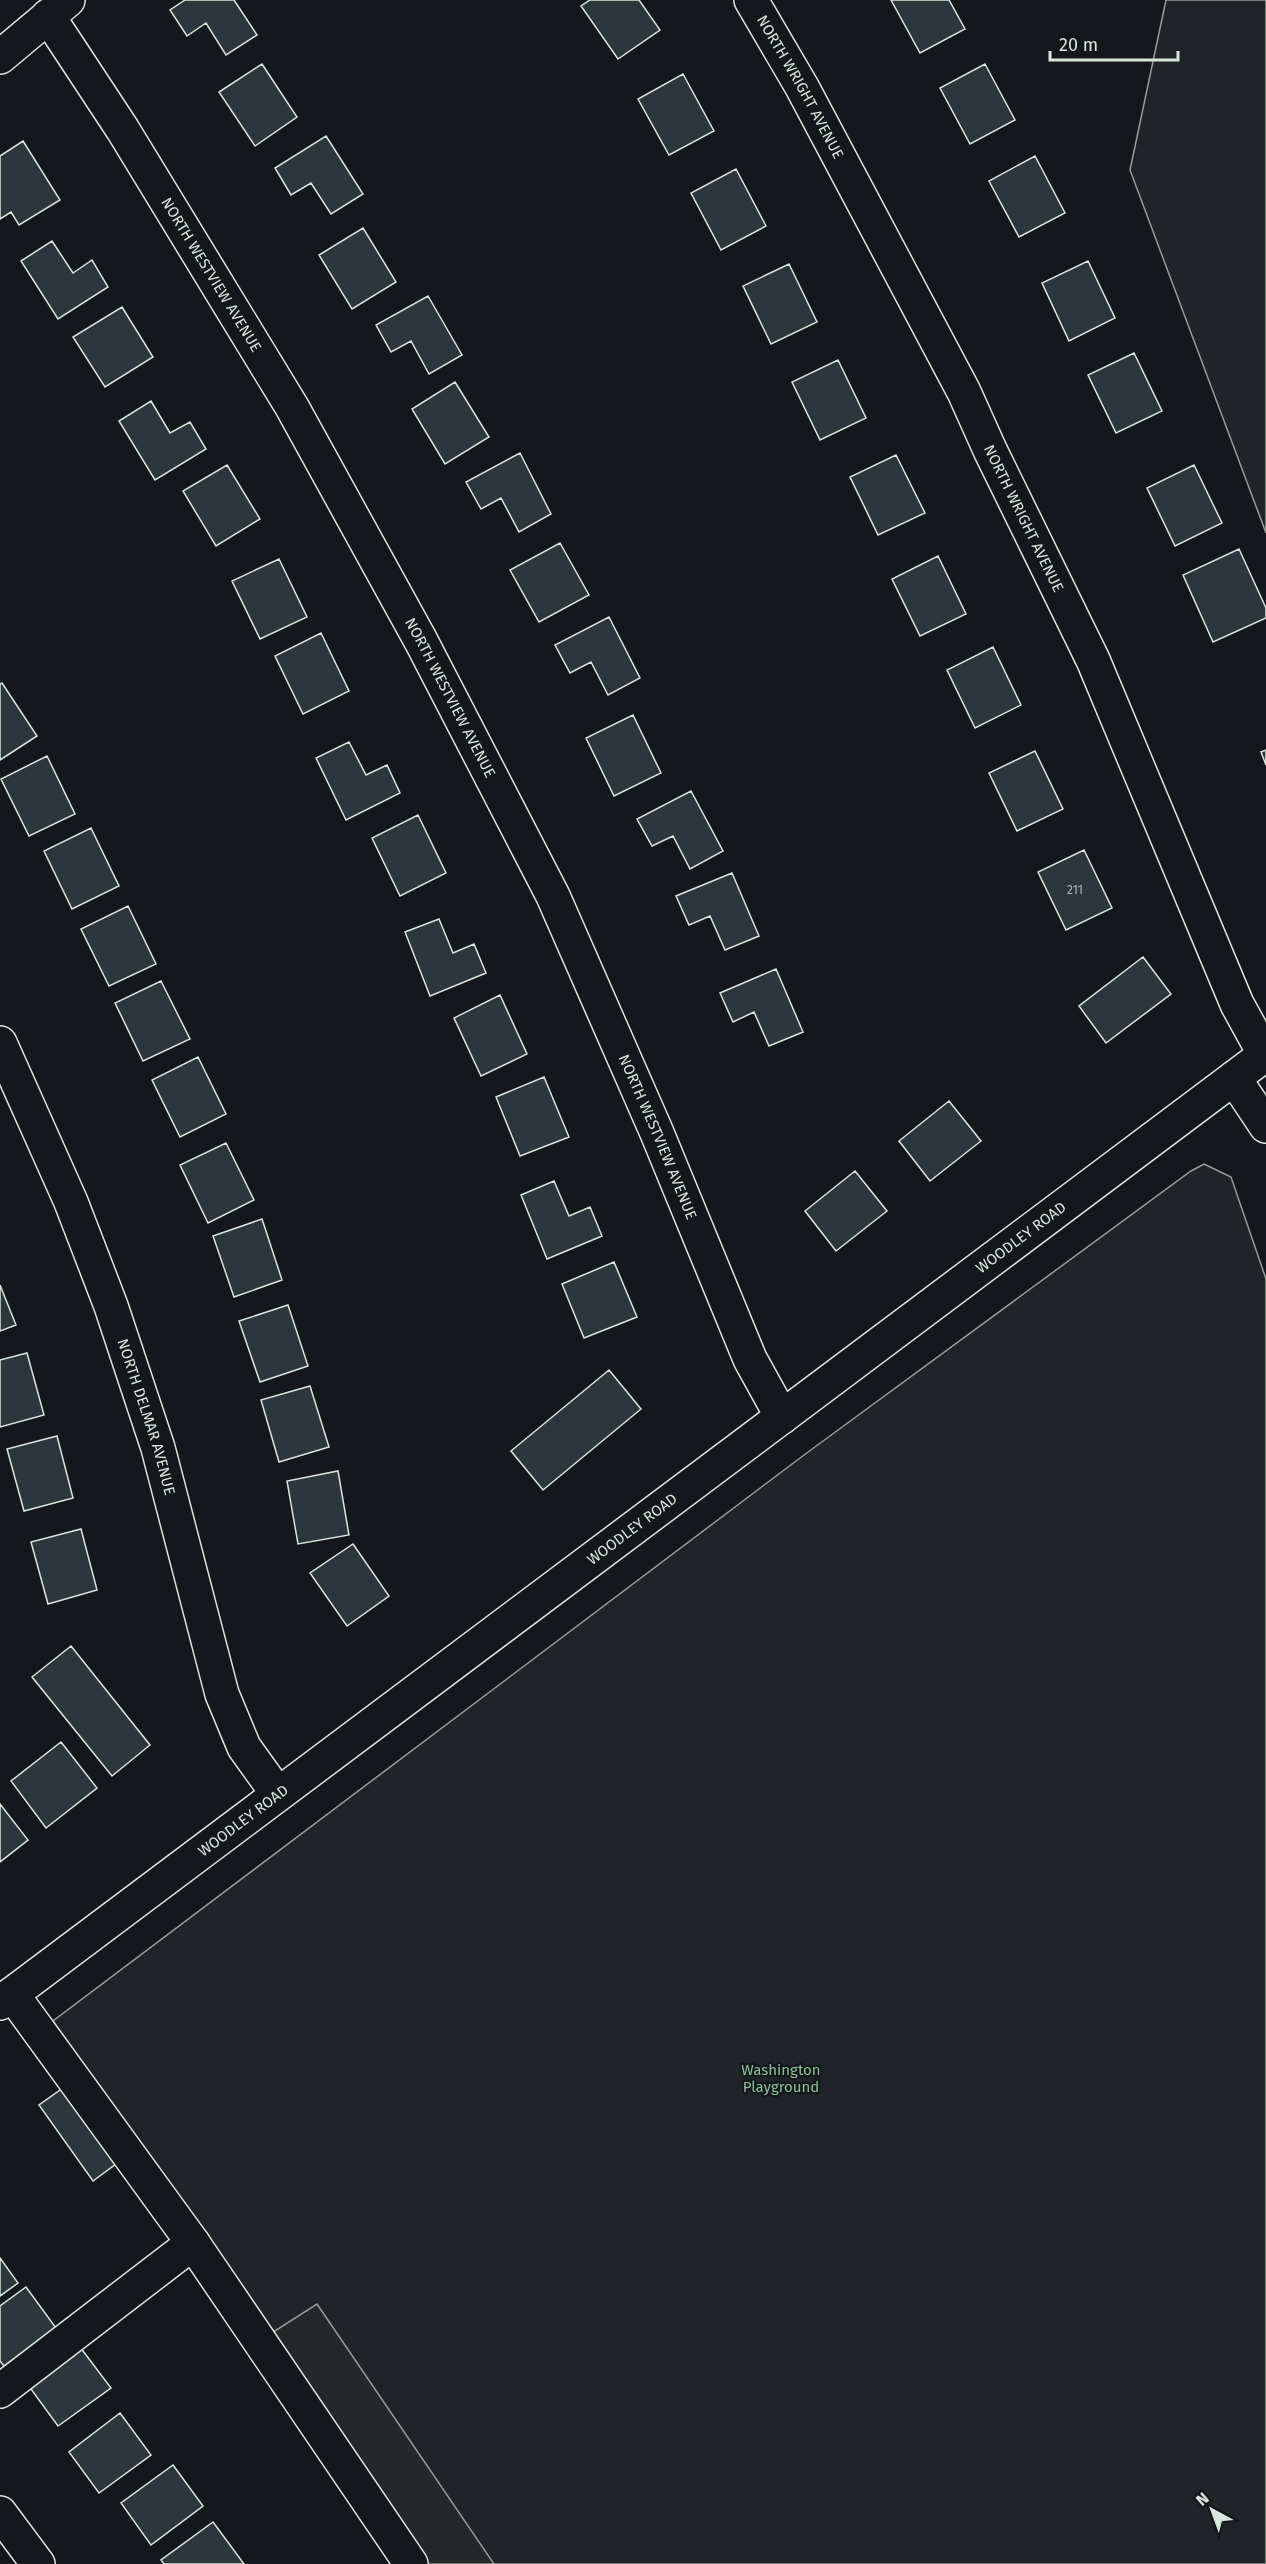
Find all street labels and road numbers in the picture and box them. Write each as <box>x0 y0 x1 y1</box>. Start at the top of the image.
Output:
street label: NORTH WRIGHT AVENUE <box>753 12 847 162</box>
street label: NORTH WESTVIEW AVENUE <box>157 194 265 355</box>
street label: NORTH WRIGHT AVENUE <box>980 442 1067 595</box>
street label: NORTH WESTVIEW AVENUE <box>401 615 499 781</box>
street label: NORTH WESTVIEW AVENUE <box>615 1052 701 1222</box>
street label: WOODLEY ROAD <box>972 1198 1070 1277</box>
street label: NORTH DELMAR AVENUE <box>113 1336 179 1497</box>
street label: WOODLEY ROAD <box>584 1490 681 1569</box>
street label: WOODLEY ROAD <box>195 1781 292 1860</box>

